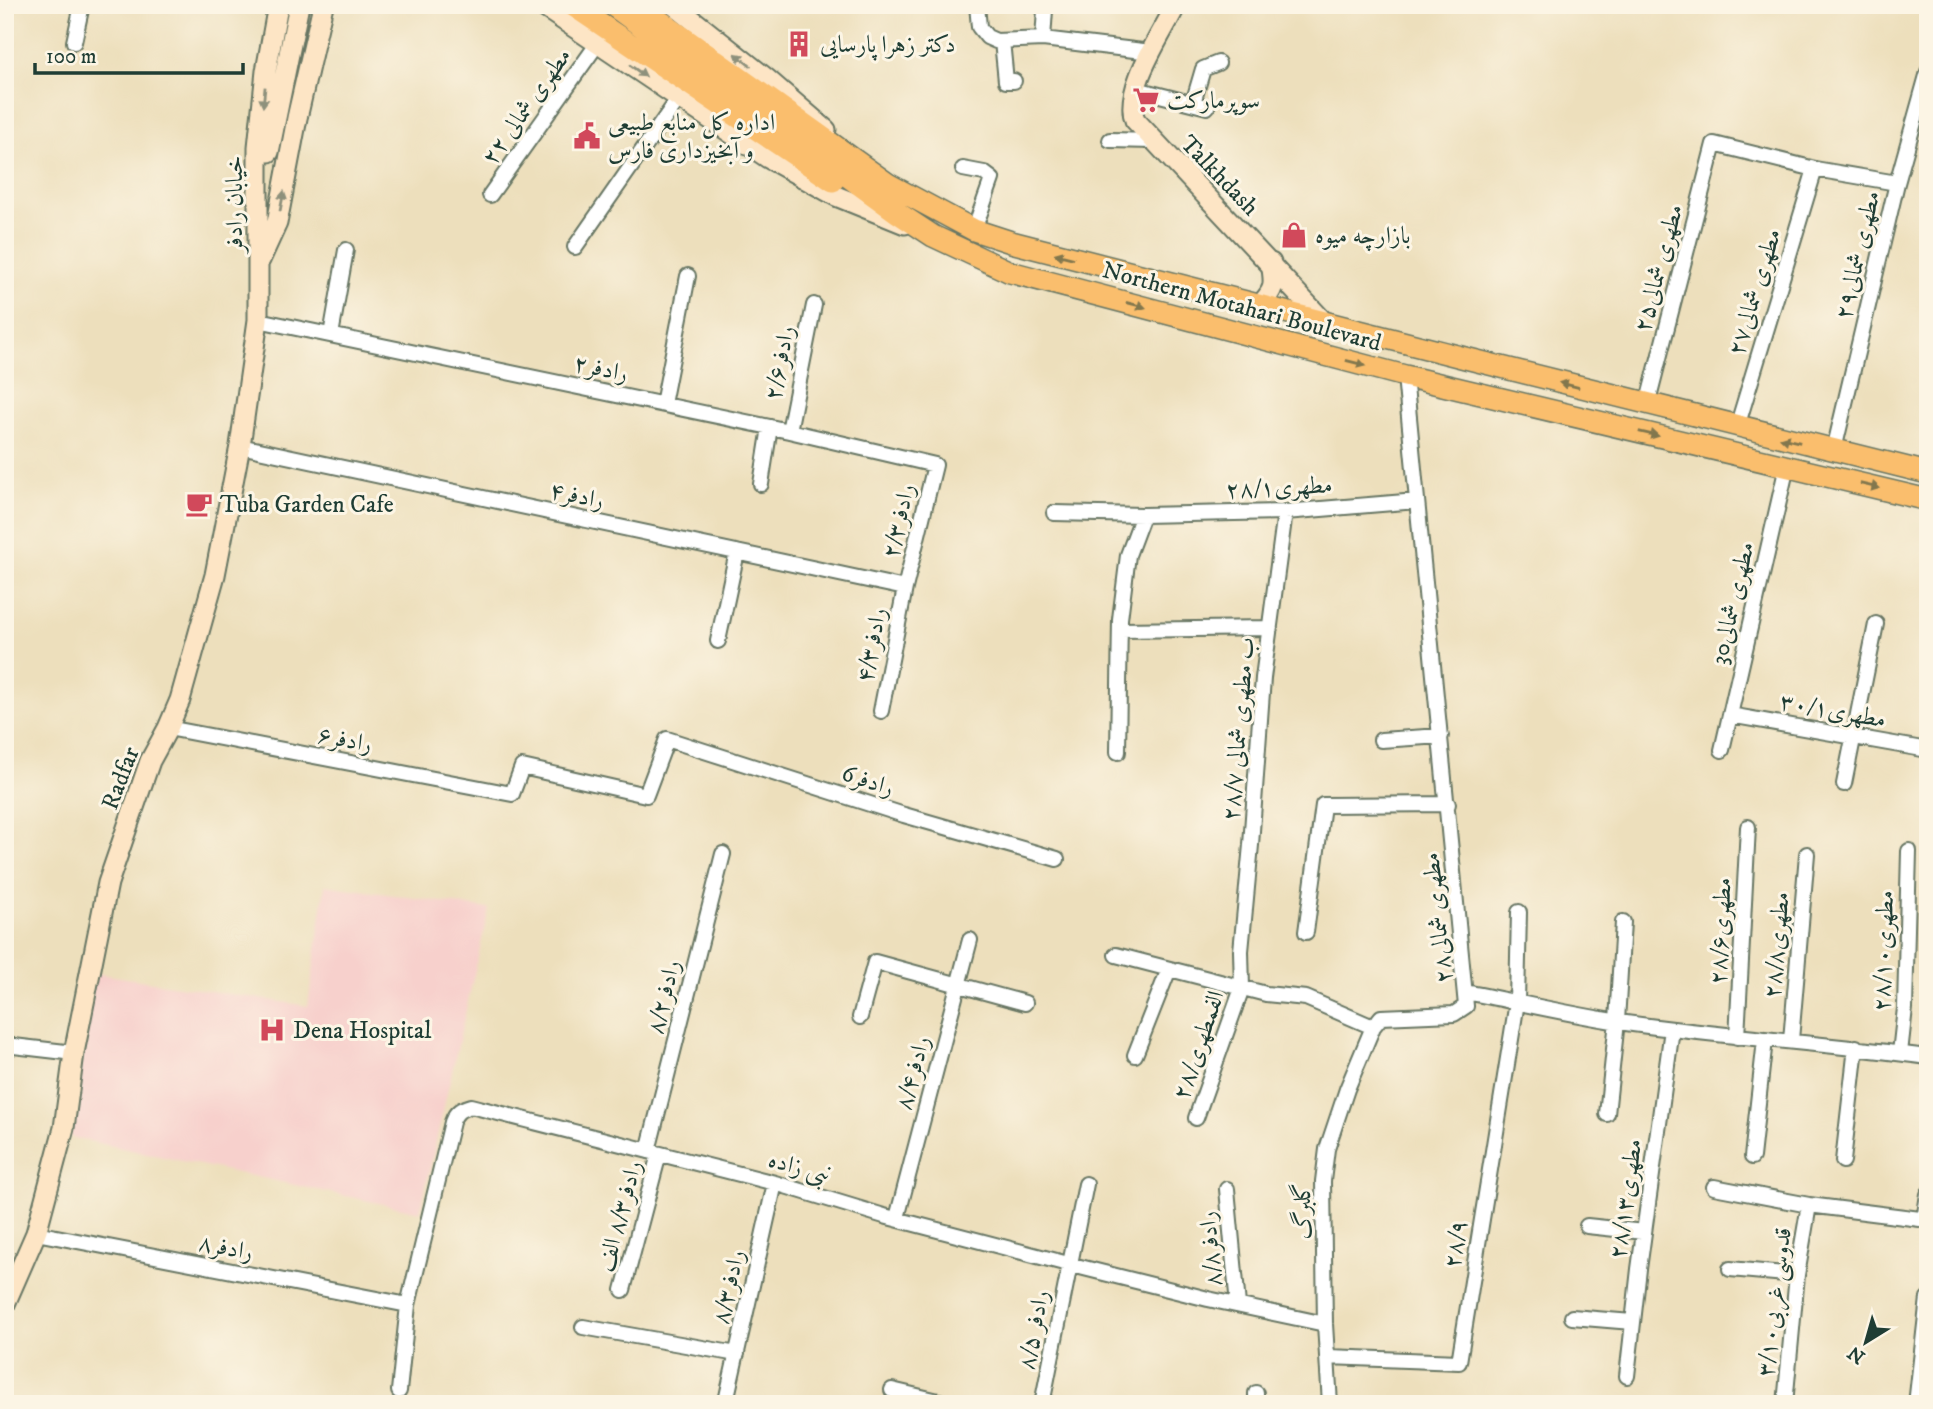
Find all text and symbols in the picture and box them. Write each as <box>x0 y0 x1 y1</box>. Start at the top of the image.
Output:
building icon: دکتر زهرا پارسایی <box>784 29 814 59</box>
place label: دکتر زهرا پارسایی <box>820 30 956 61</box>
scale bar <box>35 32 243 76</box>
street label: مطهرى شمالى ۲۲ <box>475 42 578 171</box>
text: 100 m <box>46 44 97 70</box>
one-way arrow <box>735 52 753 67</box>
one-way arrow <box>629 64 647 78</box>
supermarket icon: سوپرمارکت <box>1131 85 1161 115</box>
one-way arrow <box>258 86 269 108</box>
place label: سوپرمارکت <box>1167 86 1260 116</box>
place label: اداره کل منابع طبیعى و آبخیزدارى فارس <box>608 108 775 166</box>
public building icon: اداره کل منابع طبیعى و آبخیزدارى فارس <box>572 121 602 151</box>
street label: Talkhdash <box>1174 129 1265 223</box>
street label: خیابان رادفر <box>220 156 250 255</box>
street label: مطهرى شمالى۲۹ <box>1829 188 1887 323</box>
one-way arrow <box>276 190 287 212</box>
street label: مطهرى شمالى۲۵ <box>1627 201 1690 336</box>
shop icon: بازارچه میوه <box>1279 220 1309 250</box>
place label: بازارچه میوه <box>1315 221 1411 252</box>
street label: مطهرى شمالى۲۷ <box>1721 225 1788 359</box>
one-way arrow <box>1053 250 1075 261</box>
street label: Northern Motahari Boulevard <box>1099 255 1385 359</box>
one-way arrow <box>1125 300 1147 311</box>
street label: رادفر۲/۶ <box>758 323 802 403</box>
street label: رادفر۲ <box>571 349 631 389</box>
one-way arrow <box>1345 358 1367 369</box>
one-way arrow <box>1558 379 1580 390</box>
one-way arrow <box>1638 429 1660 440</box>
one-way arrow <box>1779 434 1801 445</box>
street label: مطهری۲۸/۱ <box>1225 470 1333 506</box>
street label: رادفر۴ <box>547 476 607 516</box>
street label: رادفر۲/۳ <box>876 481 922 561</box>
one-way arrow <box>1859 481 1881 492</box>
cafe icon: Tuba Garden Cafe <box>184 489 214 519</box>
place label: Tuba Garden Cafe <box>220 490 394 520</box>
street label: مطهرى شمالى30 <box>1704 539 1762 667</box>
street label: رادفر۴/۳ <box>850 605 894 685</box>
street label: ۲۸/۷ ب مطهرى شمالى <box>1216 636 1262 822</box>
street label: مطهری۳۰/۱ <box>1777 687 1888 735</box>
street label: رادفر۶ <box>315 720 375 760</box>
street label: Radfar <box>95 743 147 814</box>
street label: 6رادفر <box>838 758 898 803</box>
street label: مطهرى شمالى۲۸ <box>1416 851 1460 985</box>
street label: مطهری۲۸/۶ <box>1703 877 1739 985</box>
street label: مطهری۲۸/۸ <box>1757 890 1797 1000</box>
street label: مطهری۲۸/۱۰ <box>1867 890 1901 1012</box>
street label: رادفر۸/۲ <box>640 957 688 1038</box>
street label: ۲۸/الفمطهری <box>1166 987 1232 1104</box>
hospital icon: Dena Hospital <box>257 1015 287 1045</box>
place label: Dena Hospital <box>293 1016 432 1046</box>
street label: رادفر۸/۴ <box>889 1033 937 1114</box>
street label: مطهری۲۸/۱۳ <box>1603 1137 1649 1261</box>
street label: نبی زاده <box>764 1145 835 1193</box>
street label: رادفر۸/۳ الف <box>591 1157 649 1275</box>
street label: گلبرگ <box>1287 1182 1318 1240</box>
street label: ۸/۸رادفر <box>1193 1210 1229 1288</box>
street label: ۲۸/۹ <box>1437 1218 1475 1271</box>
street label: قدوسی غربی۳/۱۰ <box>1751 1226 1800 1379</box>
street label: رادفر۸ <box>196 1228 256 1268</box>
street label: رادفر۸/۳ <box>706 1247 752 1327</box>
street label: ۸/۵ رادفر <box>1012 1288 1056 1373</box>
north arrow <box>1832 1308 1902 1378</box>
text: N <box>1843 1340 1870 1368</box>

